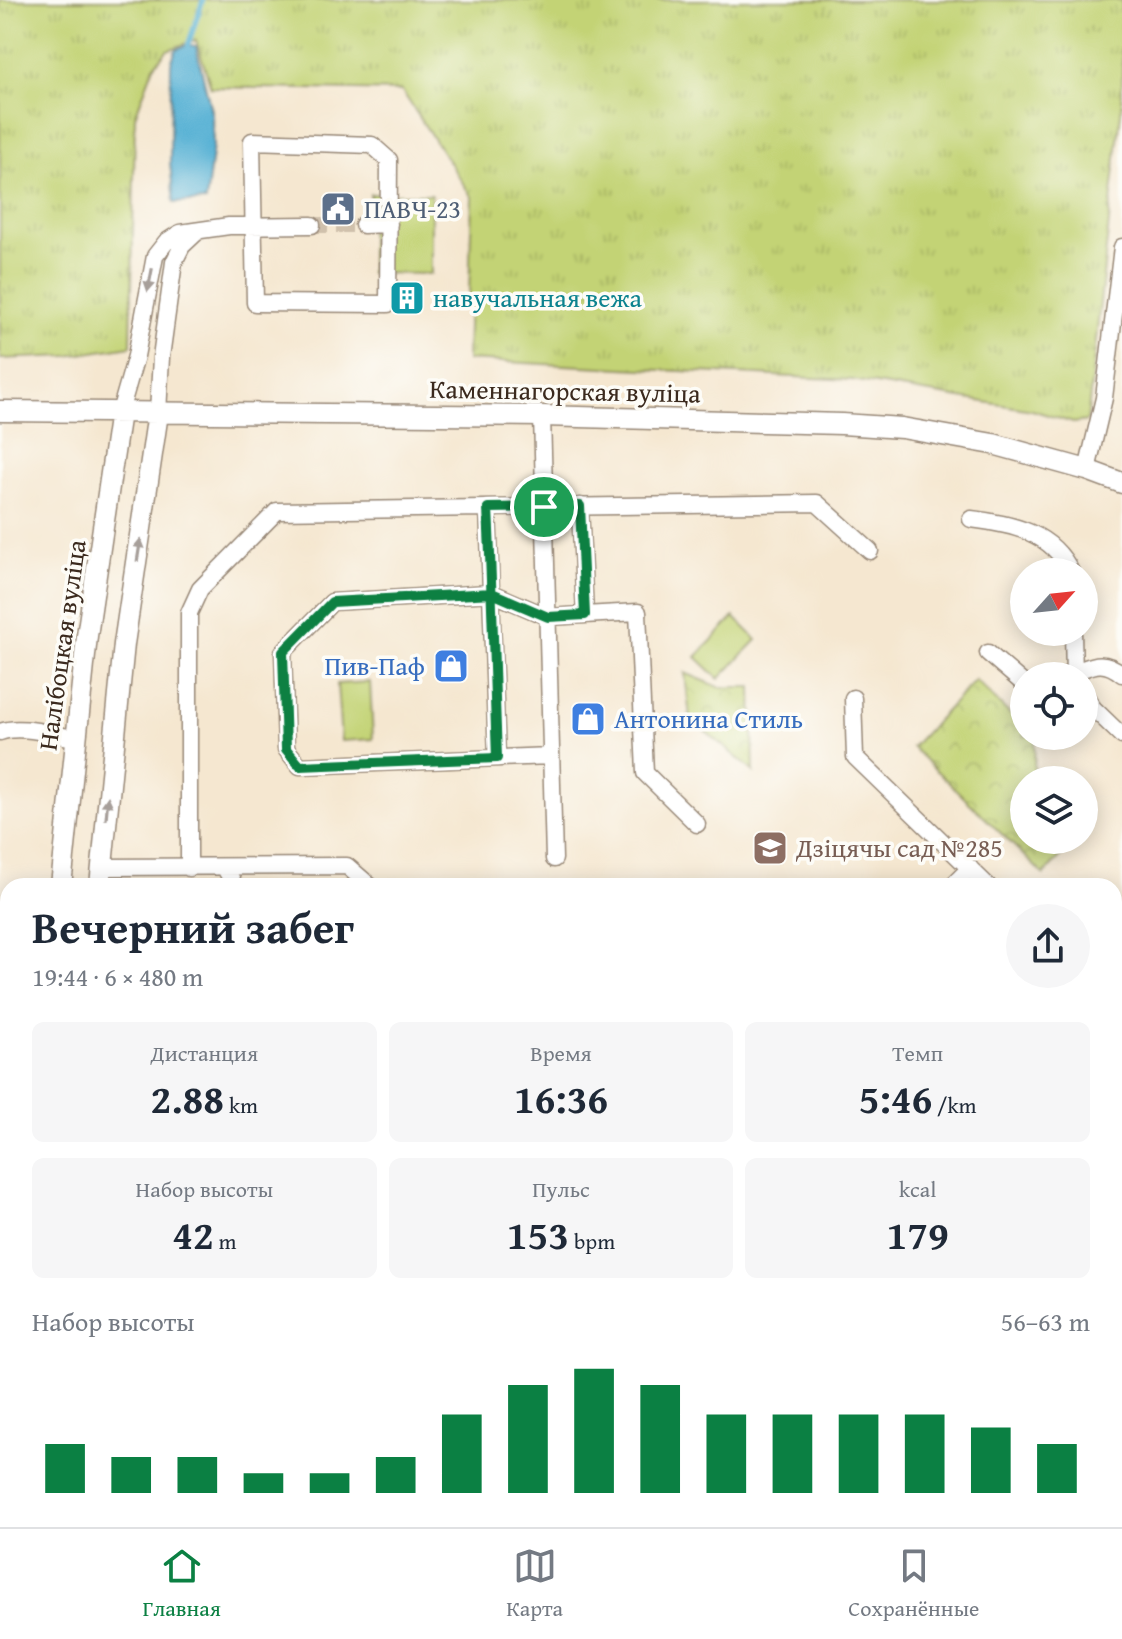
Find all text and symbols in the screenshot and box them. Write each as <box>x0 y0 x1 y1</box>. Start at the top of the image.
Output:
place label: ПАВЧ-23 <box>364 189 461 228</box>
public building icon: ПАВЧ-23 <box>319 190 357 228</box>
one-way arrow <box>143 268 155 293</box>
place label: навучальная вежа <box>433 278 643 317</box>
building icon: навучальная вежа <box>388 279 426 317</box>
street label: Каменнагорская вуліца <box>429 369 701 412</box>
pin <box>510 473 578 541</box>
icon: arrive <box>522 485 566 529</box>
street label: Налібоцкая вуліца <box>27 537 96 753</box>
one-way arrow <box>133 538 146 563</box>
north arrow <box>1010 558 1098 646</box>
map controls <box>1010 558 1098 854</box>
place label: Пив-Паф <box>325 646 425 685</box>
shop icon: Пив-Паф <box>432 647 470 685</box>
button: locate <box>1010 662 1098 750</box>
place label: Антонина Стиль <box>614 699 803 738</box>
shop icon: Антонина Стиль <box>569 700 607 738</box>
button: layers <box>1010 766 1098 854</box>
one-way arrow <box>100 795 113 820</box>
place label: Дзіцячы сад №285 <box>795 828 1003 867</box>
school or university icon: Дзіцячы сад №285 <box>751 829 789 867</box>
text: Вечерний забег <box>32 895 354 959</box>
button: share <box>1006 904 1090 988</box>
text: 19:44 · 6 × 480 m <box>32 957 203 996</box>
text: Дистанция <box>151 1037 258 1069</box>
text: Время <box>530 1037 592 1069</box>
text: Темп <box>892 1037 943 1069</box>
text: 2.88 <box>151 1069 224 1128</box>
text: 16:36 <box>514 1069 608 1128</box>
text: 5:46 <box>859 1069 932 1128</box>
text: km <box>224 1089 258 1121</box>
text: /km <box>932 1089 977 1121</box>
text: Набор высоты <box>136 1173 273 1205</box>
text: Пульс <box>532 1173 590 1205</box>
text: kcal <box>899 1173 936 1205</box>
text: 42 <box>172 1205 214 1264</box>
text: 153 <box>507 1205 569 1264</box>
text: 179 <box>887 1205 949 1264</box>
text: m <box>214 1225 236 1257</box>
text: bpm <box>569 1225 615 1257</box>
text: Набор высоты <box>32 1302 194 1341</box>
text: 56–63 m <box>1001 1302 1090 1341</box>
tab: Главная <box>143 1544 221 1624</box>
tab: Карта <box>506 1544 563 1624</box>
tab: Сохранённые <box>848 1544 979 1624</box>

